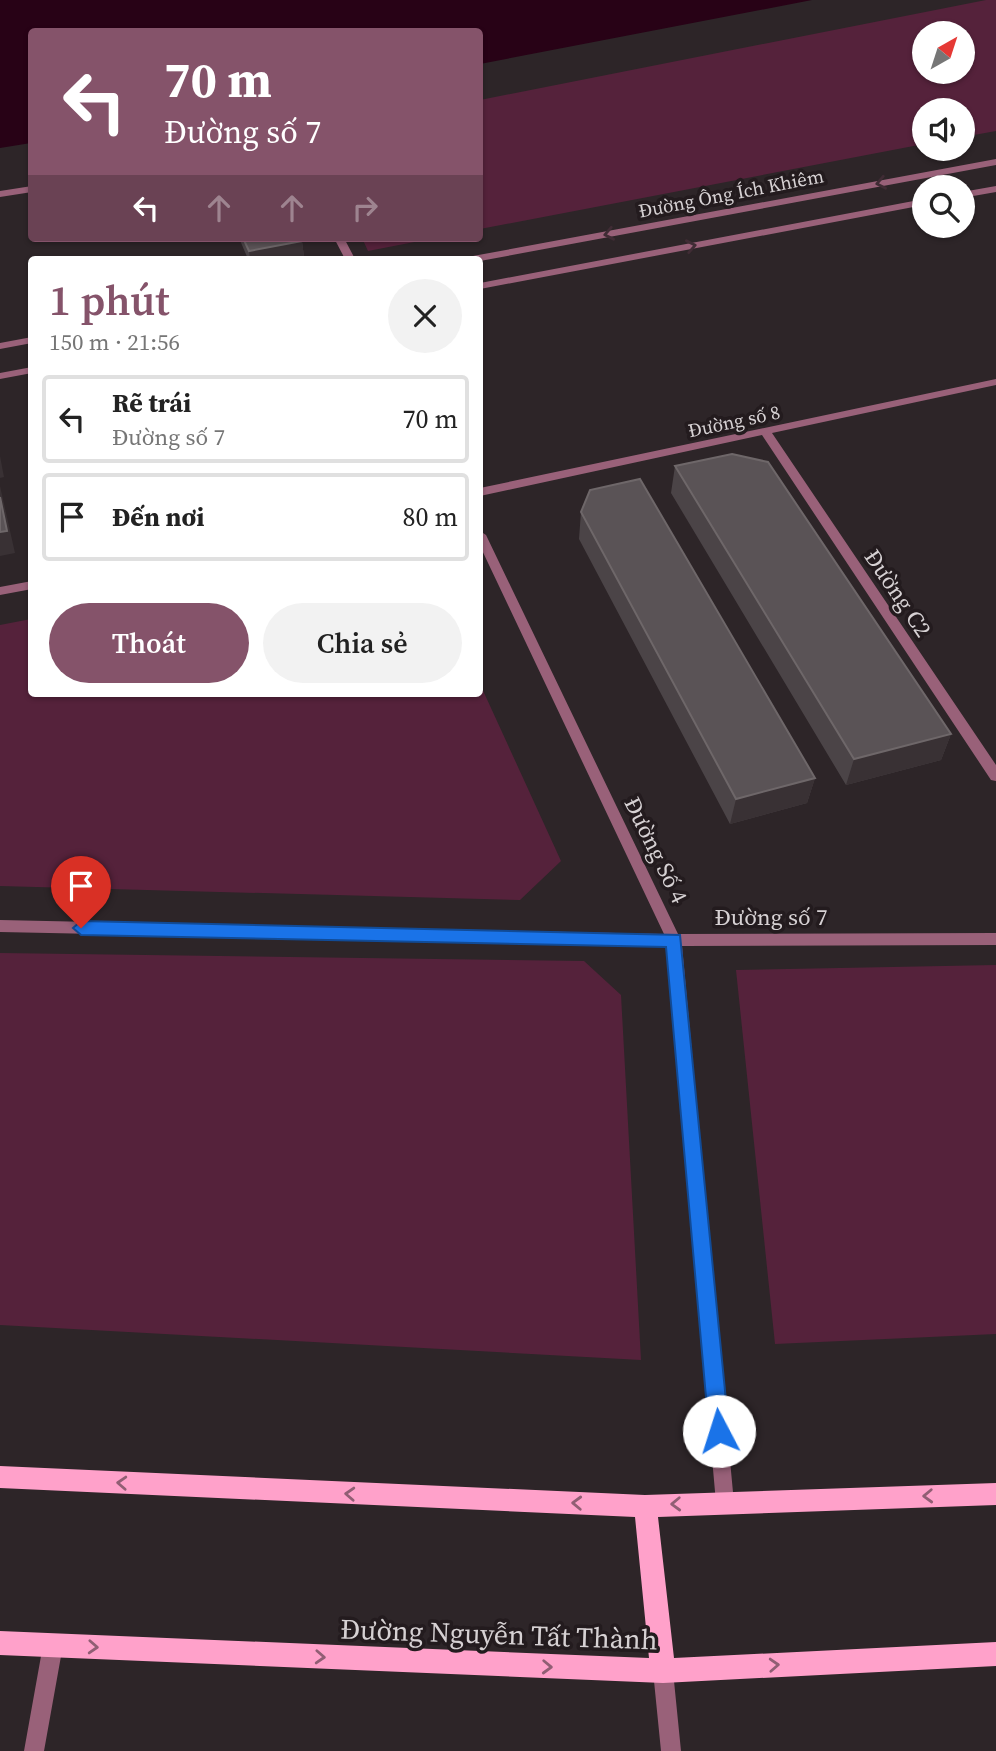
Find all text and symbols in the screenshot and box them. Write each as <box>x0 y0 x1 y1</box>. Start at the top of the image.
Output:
north arrow <box>912 21 975 84</box>
map controls <box>912 21 975 238</box>
text: 70 m <box>164 46 272 113</box>
icon: left <box>49 56 140 147</box>
button: sound <box>912 98 975 161</box>
text: Đường số 7 <box>164 110 321 154</box>
street label: Đường Ông Ích Khiêm <box>636 162 826 224</box>
one-way arrow <box>875 175 887 190</box>
button: search <box>912 175 975 238</box>
icon: left <box>127 189 165 227</box>
icon: ahead <box>200 189 238 227</box>
icon: ahead <box>273 189 311 227</box>
icon: right <box>346 189 384 227</box>
one-way arrow <box>603 225 615 240</box>
one-way arrow <box>685 239 697 254</box>
text: 1 phút <box>49 271 170 329</box>
button: close <box>388 279 462 353</box>
text: 150 m · 21:56 <box>49 326 180 358</box>
text: Rẽ trái <box>112 385 191 421</box>
street label: Đường số 8 <box>686 399 782 443</box>
icon: left <box>53 400 91 438</box>
text: 70 m <box>403 401 458 437</box>
text: Đường số 7 <box>112 421 225 453</box>
icon: arrive <box>53 498 91 536</box>
text: Đến nơi <box>112 499 204 535</box>
text: 80 m <box>403 499 458 535</box>
street label: Đường C2 <box>857 543 939 643</box>
button: Thoát <box>49 603 249 683</box>
button: Chia sẻ <box>263 603 462 683</box>
street label: Đường Số 4 <box>616 791 696 909</box>
pin <box>51 856 111 928</box>
icon: arrive <box>62 867 100 905</box>
street label: Đường số 7 <box>714 901 828 933</box>
position arrow <box>682 1394 756 1468</box>
one-way arrow <box>117 1476 128 1491</box>
one-way arrow <box>344 1486 355 1501</box>
one-way arrow <box>922 1489 933 1504</box>
one-way arrow <box>571 1496 582 1511</box>
one-way arrow <box>670 1497 681 1512</box>
street label: Đường Nguyễn Tất Thành <box>340 1609 658 1659</box>
one-way arrow <box>87 1639 98 1654</box>
one-way arrow <box>315 1649 326 1664</box>
one-way arrow <box>769 1658 780 1673</box>
one-way arrow <box>542 1659 553 1675</box>

